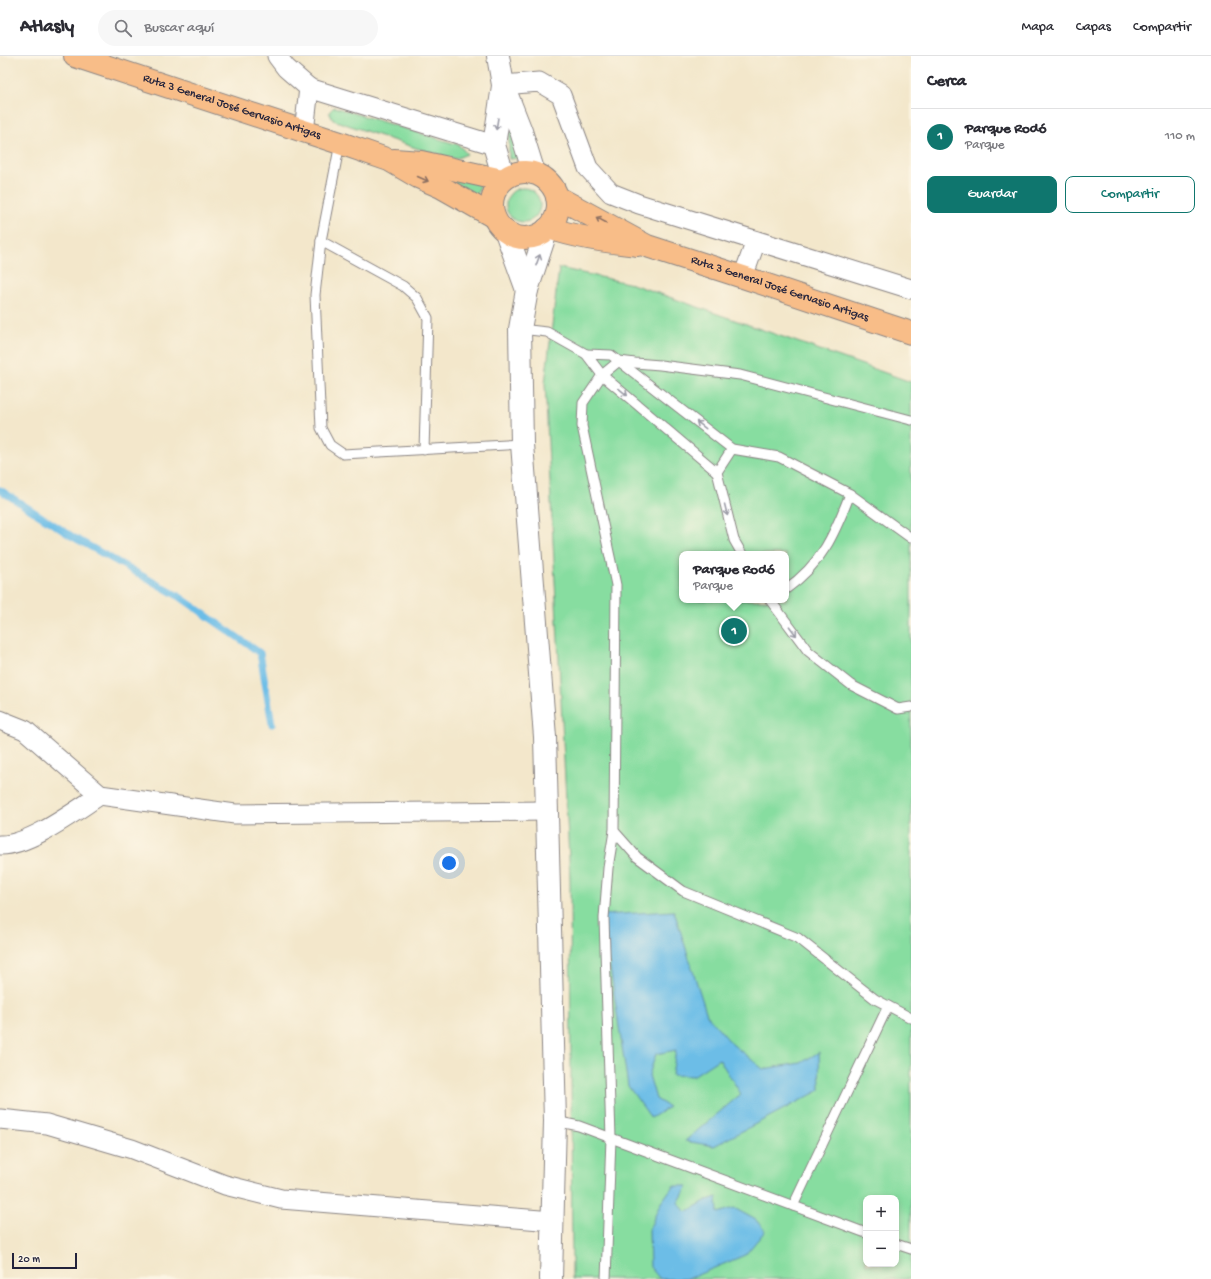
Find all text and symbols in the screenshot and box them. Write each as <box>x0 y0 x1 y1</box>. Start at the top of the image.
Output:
search box <box>98 10 378 46</box>
text: Atlasly <box>20 16 74 39</box>
icon: search <box>112 17 134 39</box>
text: Buscar aquí <box>144 19 214 37</box>
text: Mapa <box>1022 19 1054 36</box>
text: Capas <box>1076 19 1111 36</box>
text: Compartir <box>1133 19 1191 36</box>
street label: Ruta 3 General José Gervasio Artigas <box>141 72 323 143</box>
text: Cerca <box>927 72 966 92</box>
one-way arrow <box>493 117 501 130</box>
text: Parque Rodó <box>965 120 1046 138</box>
text: 1 <box>937 129 943 144</box>
text: 110 m <box>1165 129 1195 144</box>
text: Parque <box>965 138 1005 153</box>
one-way arrow <box>416 176 428 183</box>
button: Guardar <box>927 176 1057 213</box>
button: Compartir <box>1065 176 1195 213</box>
one-way arrow <box>595 216 607 223</box>
one-way arrow <box>534 254 542 266</box>
street label: Ruta 3 General José Gervasio Artigas <box>689 254 871 326</box>
one-way arrow <box>617 388 628 397</box>
one-way arrow <box>696 421 707 429</box>
one-way arrow <box>723 503 731 516</box>
popup <box>679 551 789 603</box>
text: Parque Rodó <box>693 561 775 579</box>
text: Parque <box>693 579 733 594</box>
pin: 1 <box>721 616 747 646</box>
one-way arrow <box>789 625 797 636</box>
your location <box>439 853 459 873</box>
map controls <box>863 1195 899 1267</box>
button: + <box>863 1195 899 1231</box>
button: − <box>863 1231 899 1267</box>
scale bar <box>12 1251 77 1270</box>
text: 20 m <box>18 1254 40 1266</box>

